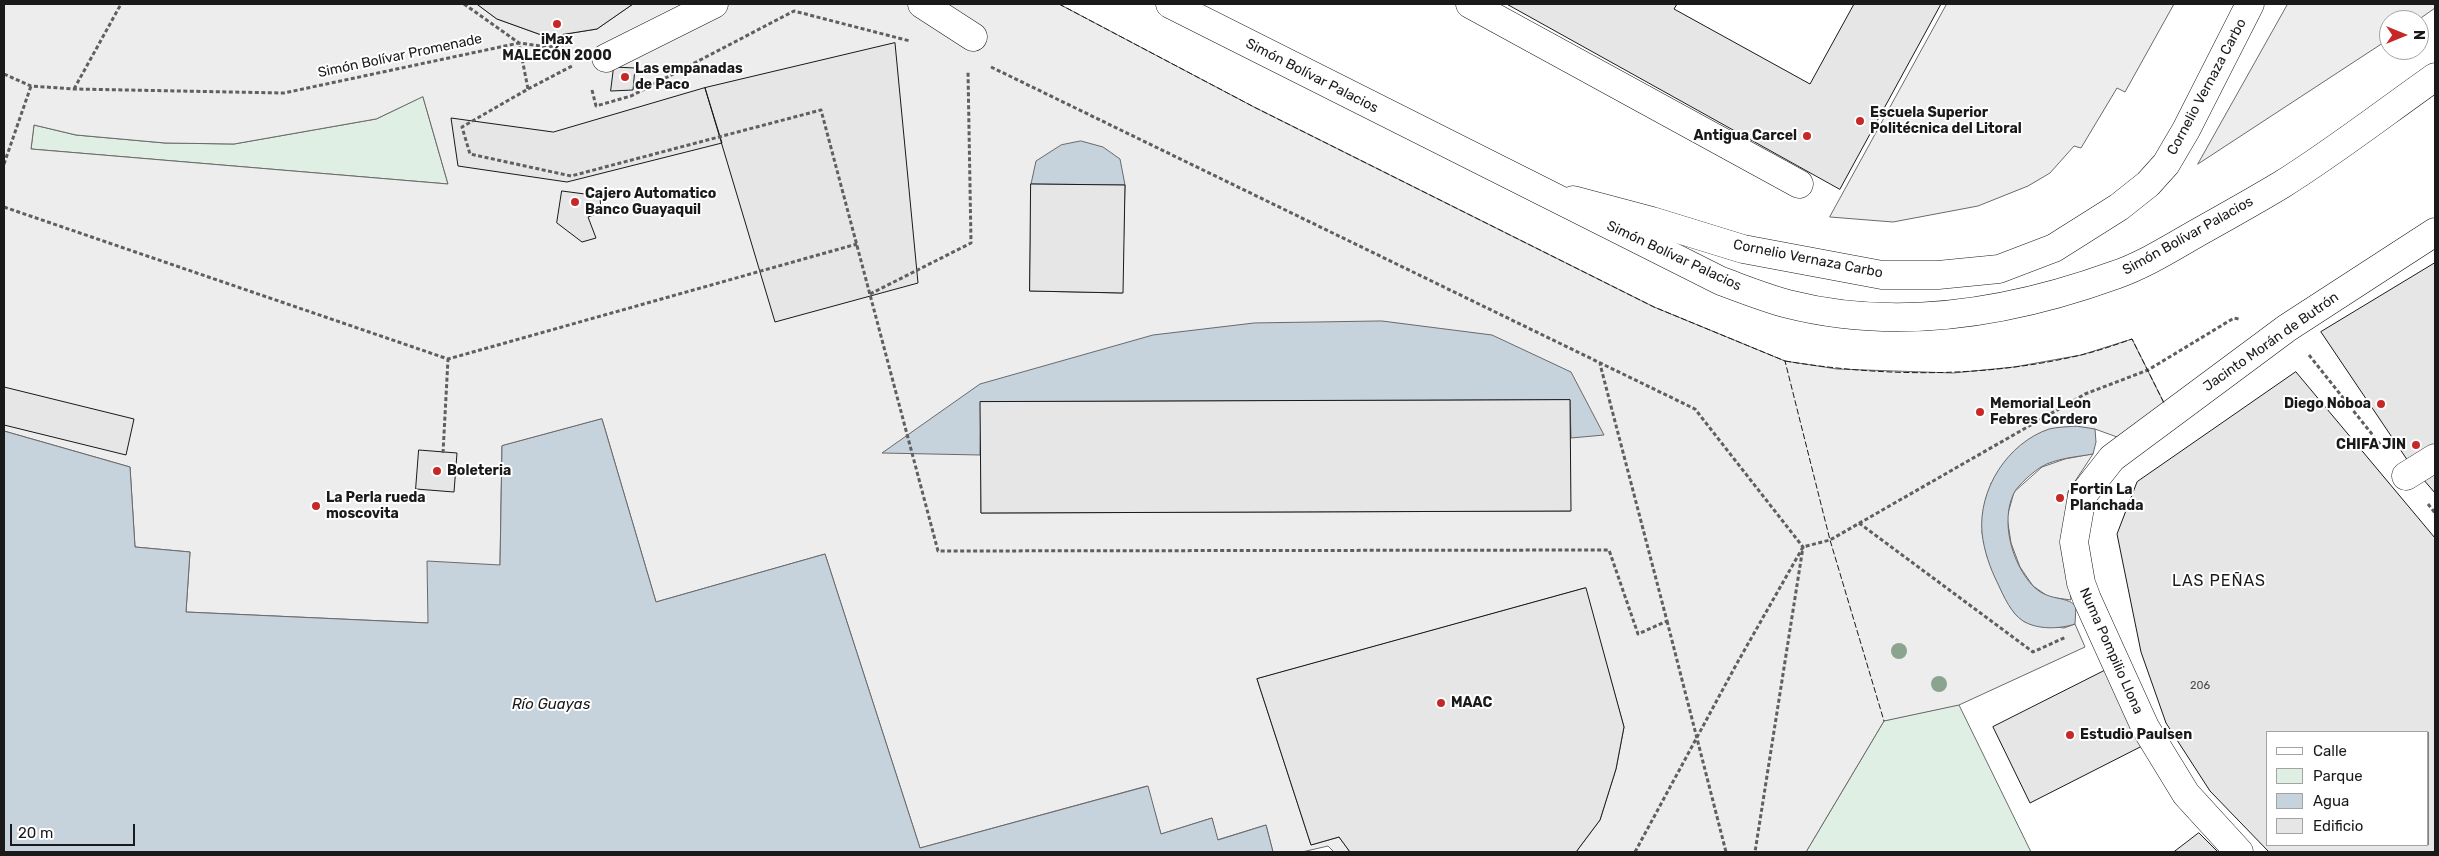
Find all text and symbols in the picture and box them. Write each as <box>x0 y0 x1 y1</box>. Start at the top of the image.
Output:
north arrow <box>2379 10 2429 60</box>
street label: Cornelio Vernaza Carbo <box>2164 16 2250 158</box>
marker: iMax MALECÓN 2000 <box>551 18 563 30</box>
street label: Simón Bolívar Promenade <box>316 30 484 82</box>
text: N <box>2410 30 2427 40</box>
place label: iMax MALECÓN 2000 <box>502 32 612 64</box>
street label: Simón Bolívar Palacios <box>1243 35 1381 117</box>
place label: Las empanadas de Paco <box>635 61 743 94</box>
marker: Las empanadas de Paco <box>619 71 631 83</box>
place label: Escuela Superior Politécnica del Litoral <box>1870 105 2022 138</box>
marker: Escuela Superior Politécnica del Litoral <box>1854 115 1866 127</box>
place label: Antigua Carcel <box>1693 128 1797 144</box>
marker: Antigua Carcel <box>1801 130 1813 142</box>
place label: Cajero Automatico Banco Guayaquil <box>585 186 716 218</box>
street label: Simón Bolívar Palacios <box>2120 193 2256 279</box>
marker: Cajero Automatico Banco Guayaquil <box>569 196 581 208</box>
street label: Simón Bolívar Palacios <box>1604 217 1744 295</box>
street label: Cornelio Vernaza Carbo <box>1732 236 1884 282</box>
street label: Jacinto Morán de Butrón <box>2200 289 2342 395</box>
place label: Memorial Leon Febres Cordero <box>1990 396 2098 428</box>
place label: Diego Noboa <box>2284 396 2371 412</box>
marker: Diego Noboa <box>2375 398 2387 410</box>
marker: Memorial Leon Febres Cordero <box>1974 406 1986 418</box>
place label: CHIFA JIN <box>2336 437 2406 453</box>
marker: CHIFA JIN <box>2410 439 2422 451</box>
place label: Boleteria <box>447 463 511 479</box>
marker: Boleteria <box>431 465 443 477</box>
place label: Fortin La Planchada <box>2070 482 2143 514</box>
place label: La Perla rueda moscovita <box>326 490 426 522</box>
marker: Fortin La Planchada <box>2054 492 2066 504</box>
marker: La Perla rueda moscovita <box>310 500 322 512</box>
district label: LAS PEÑAS <box>2171 571 2267 591</box>
street label: Numa Pompilio Llona <box>2076 585 2146 717</box>
house number: 206 <box>2190 679 2210 693</box>
place label: MAAC <box>1451 695 1492 711</box>
water label: Río Guayas <box>512 696 590 714</box>
marker: MAAC <box>1435 697 1447 709</box>
place label: Estudio Paulsen <box>2080 727 2192 743</box>
marker: Estudio Paulsen <box>2064 729 2076 741</box>
legend <box>2266 731 2429 846</box>
text: Calle <box>2313 742 2347 760</box>
text: Parque <box>2313 767 2363 785</box>
text: Agua <box>2313 792 2349 810</box>
scale bar <box>12 814 138 846</box>
text: Edificio <box>2313 817 2363 835</box>
text: 20 m <box>18 824 53 842</box>

